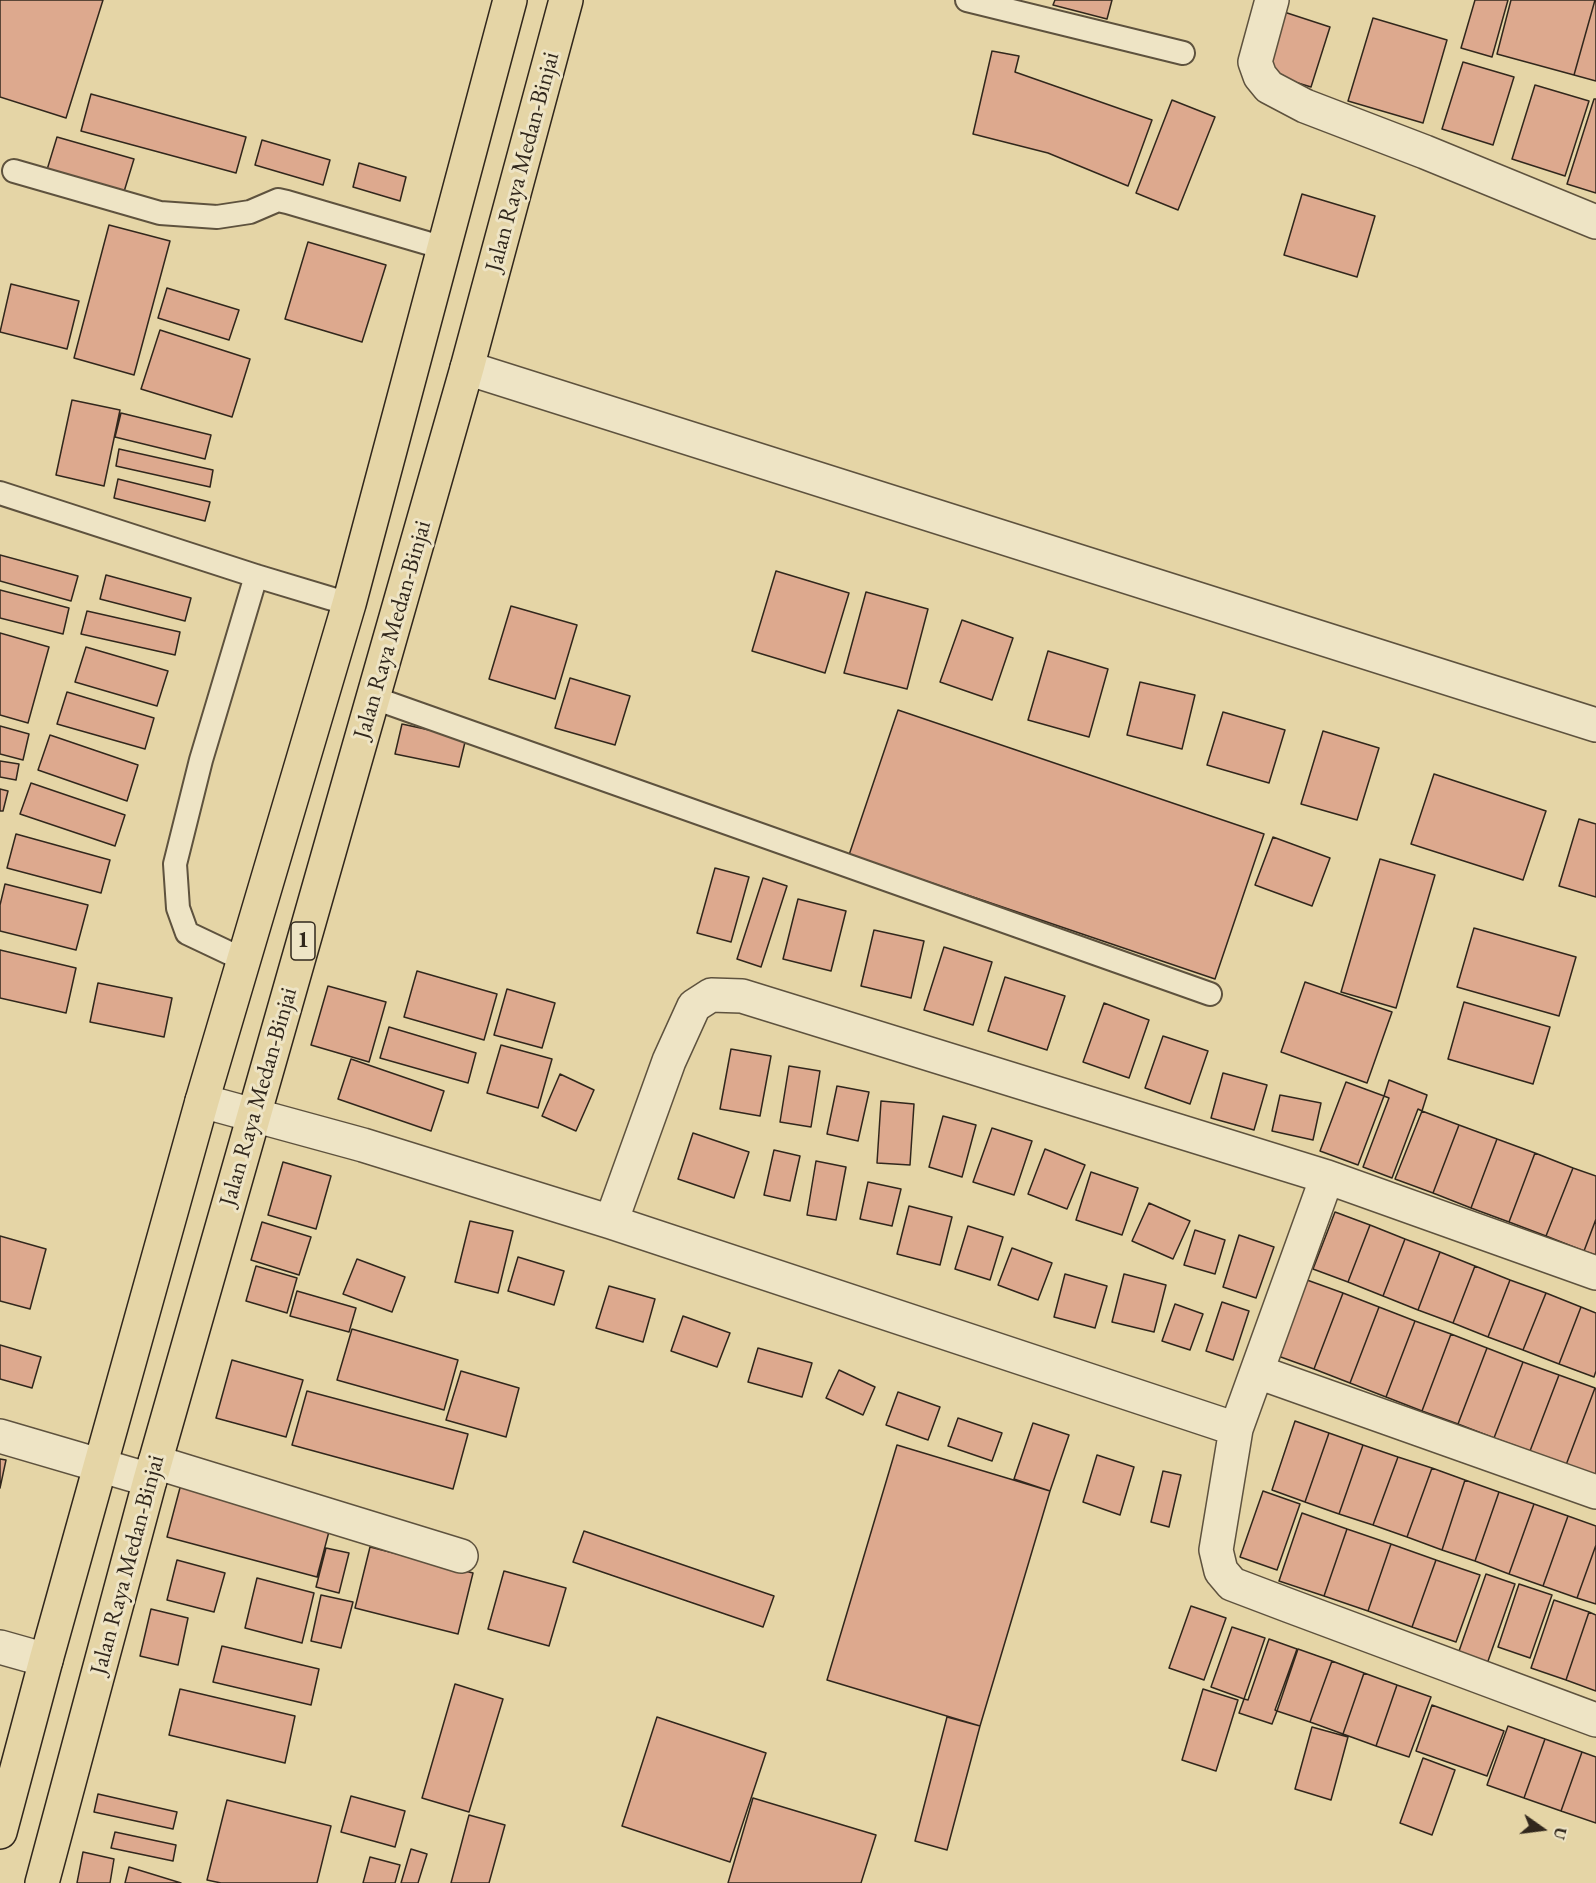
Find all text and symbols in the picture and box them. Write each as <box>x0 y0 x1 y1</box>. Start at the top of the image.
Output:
street label: Jalan Raya Medan-Binjai <box>480 49 566 275</box>
street label: Jalan Raya Medan-Binjai <box>348 517 438 743</box>
road number: 1 <box>291 922 315 960</box>
street label: Jalan Raya Medan-Binjai <box>214 984 304 1210</box>
street label: Jalan Raya Medan-Binjai <box>85 1452 171 1678</box>
north arrow <box>1512 1799 1572 1859</box>
text: U <box>1548 1825 1572 1842</box>

